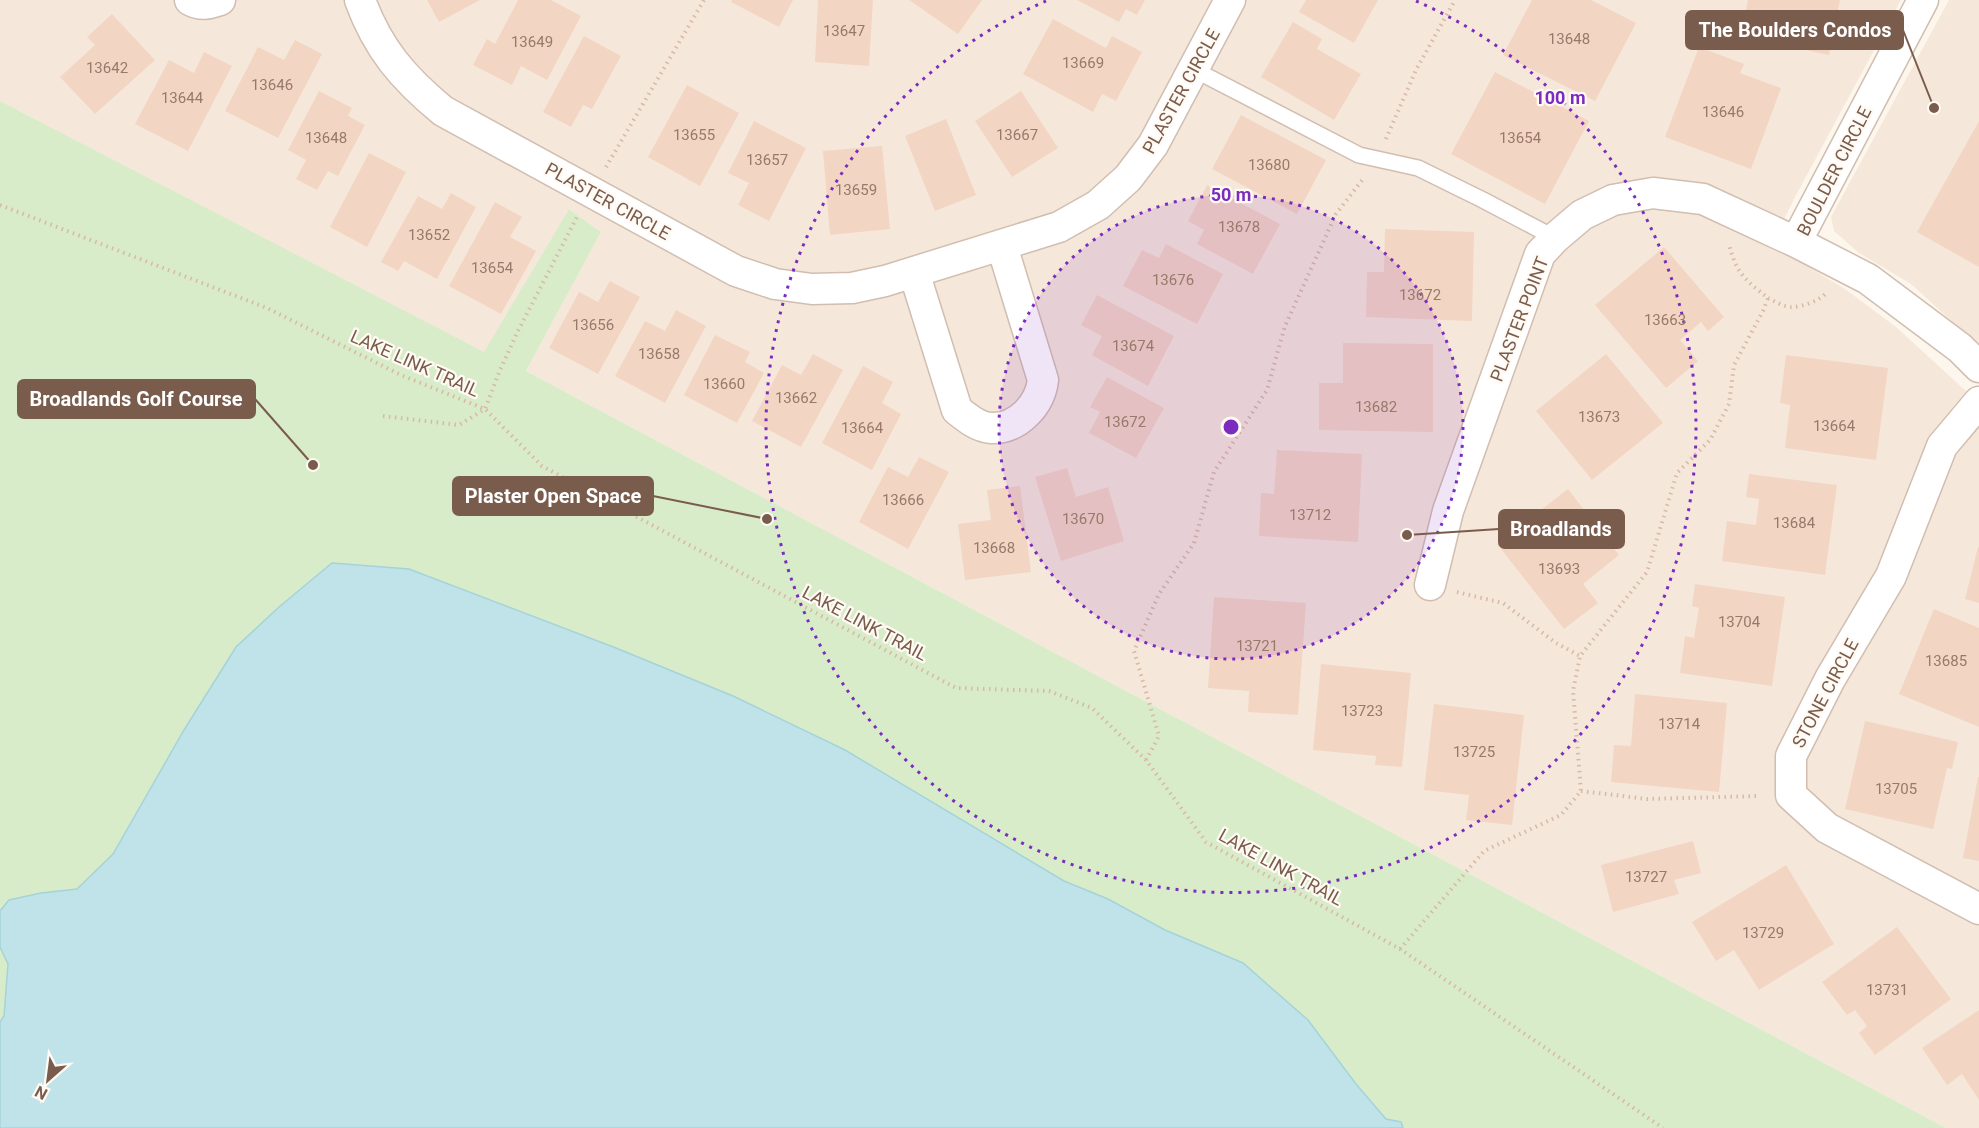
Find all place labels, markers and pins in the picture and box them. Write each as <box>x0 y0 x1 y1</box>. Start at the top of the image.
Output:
callout: The Boulders Condos <box>1686 11 1903 49</box>
callout: Broadlands Golf Course <box>18 380 255 418</box>
centre of rings <box>1221 417 1241 437</box>
callout: Plaster Open Space <box>453 477 653 515</box>
callout: Broadlands <box>1499 510 1624 548</box>

